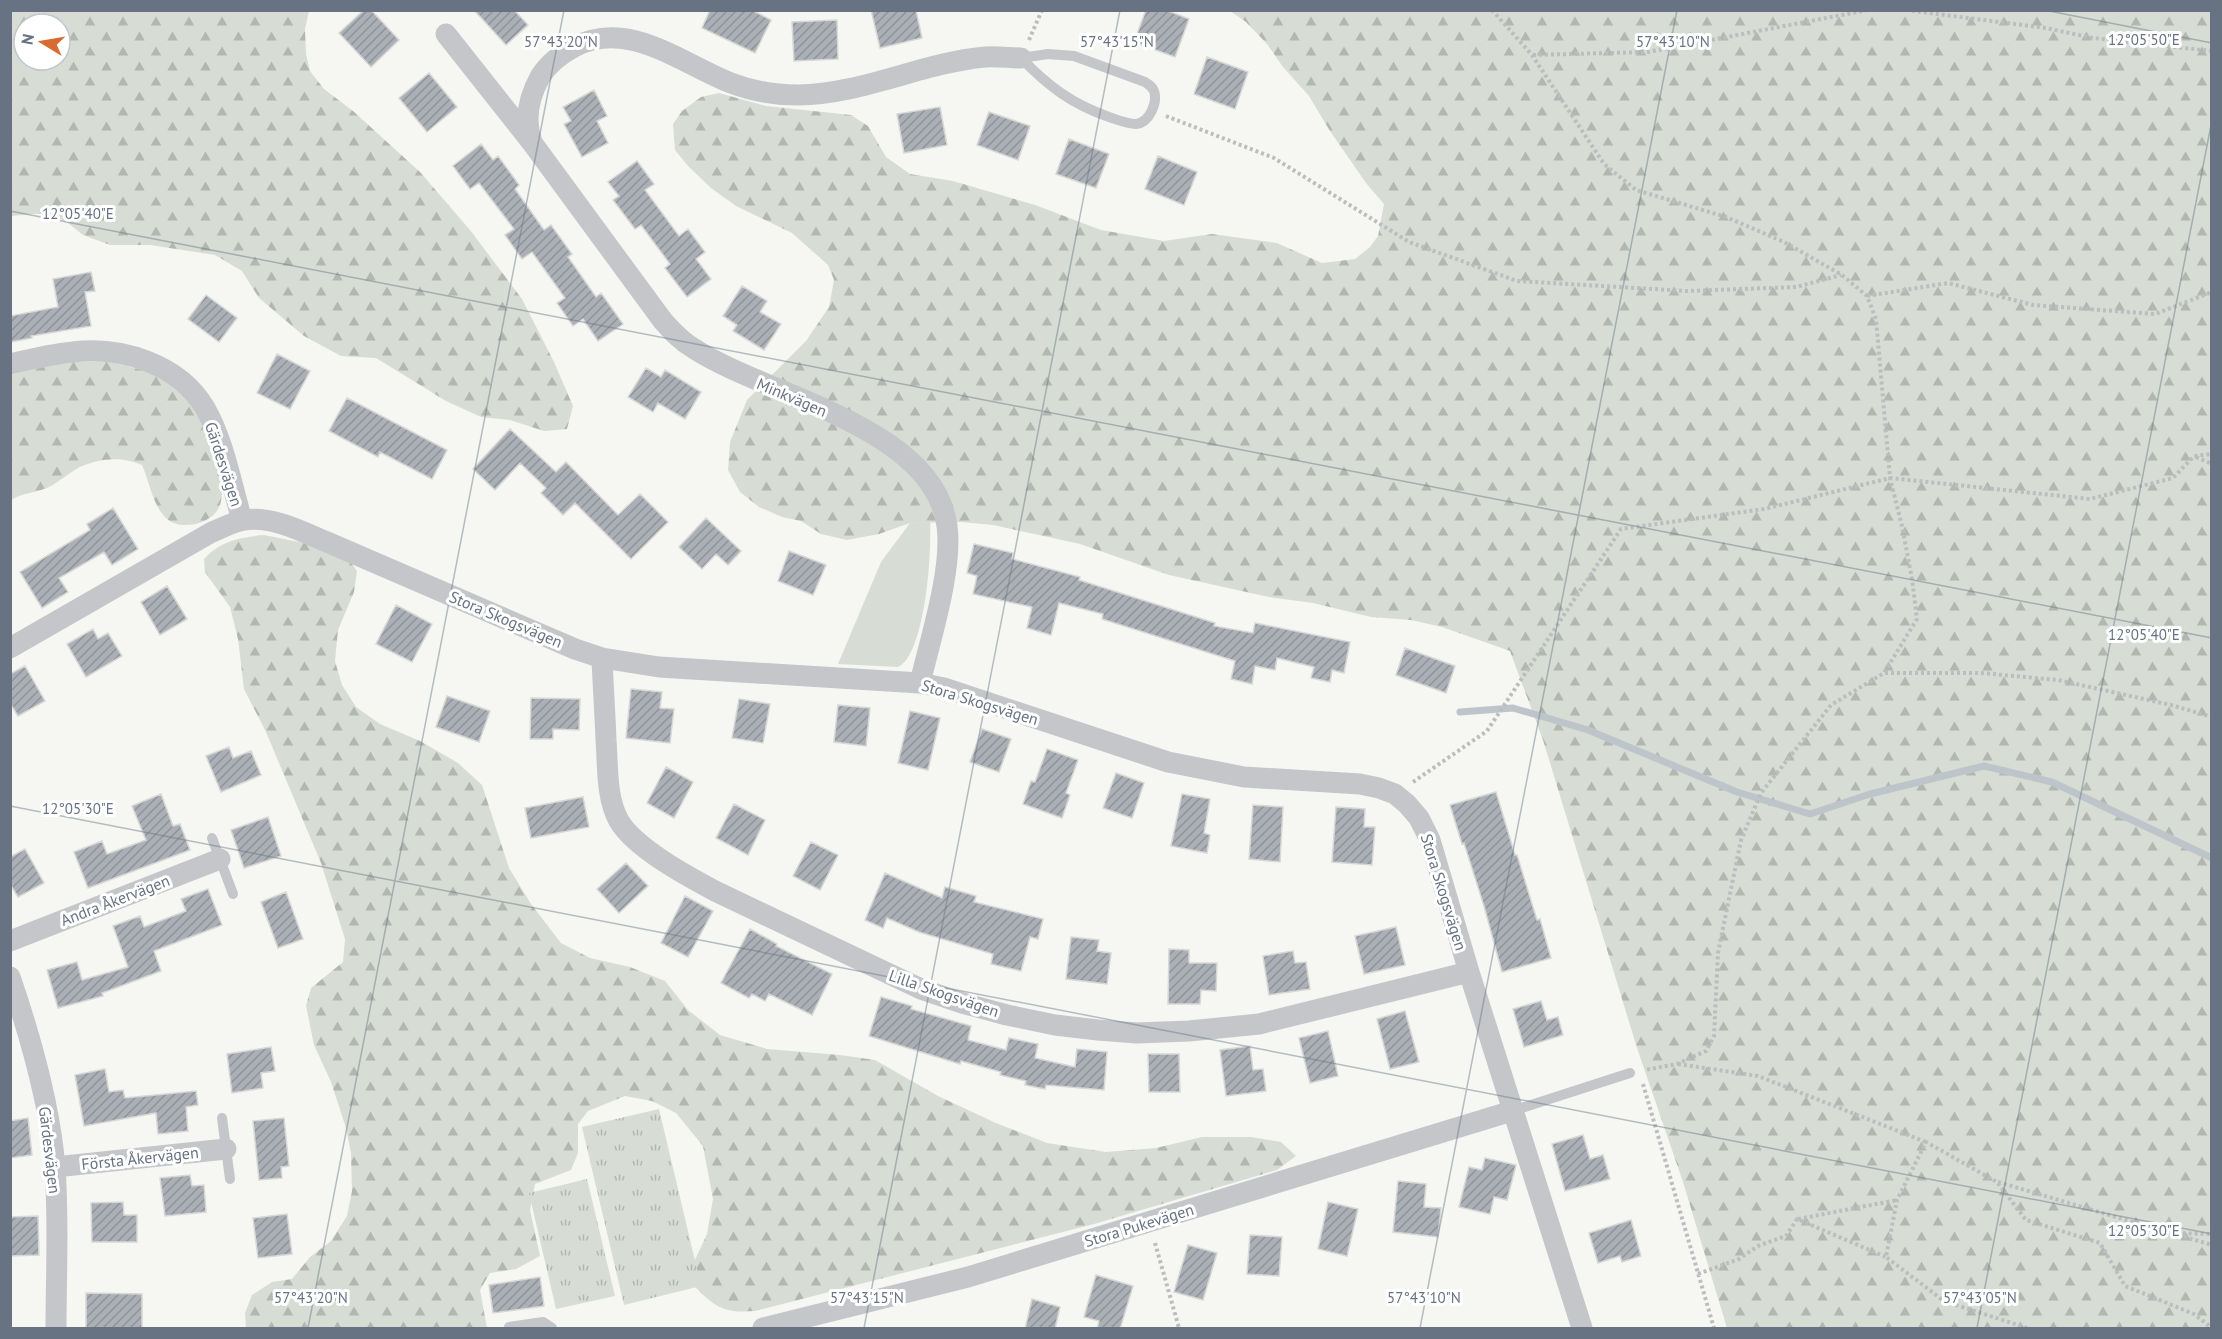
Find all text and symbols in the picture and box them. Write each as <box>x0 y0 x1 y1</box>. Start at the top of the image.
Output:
north arrow <box>12 12 72 72</box>
text: 12°05'50"E <box>2108 30 2180 49</box>
text: N <box>16 32 38 46</box>
text: 57°43'20"N <box>524 32 598 51</box>
text: 57°43'15"N <box>1080 32 1154 51</box>
text: 57°43'10"N <box>1636 32 1710 51</box>
text: 12°05'40"E <box>42 204 114 223</box>
street label: Minkvägen <box>754 373 830 421</box>
street label: Gärdesvägen <box>201 419 247 509</box>
street label: Stora Skogsvägen <box>446 586 566 652</box>
text: 12°05'40"E <box>2108 625 2180 644</box>
street label: Stora Skogsvägen <box>919 675 1041 729</box>
text: 12°05'30"E <box>42 799 114 818</box>
street label: Stora Skogsvägen <box>1417 831 1471 953</box>
street label: Andra Åkervägen <box>58 870 172 930</box>
street label: Lilla Skogsvägen <box>886 965 1002 1021</box>
street label: Gärdesvägen <box>35 1105 65 1195</box>
street label: Första Åkervägen <box>80 1142 200 1174</box>
street label: Stora Pukevägen <box>1082 1199 1196 1251</box>
text: 12°05'30"E <box>2108 1221 2180 1240</box>
text: 57°43'20"N <box>274 1288 348 1307</box>
text: 57°43'15"N <box>830 1288 904 1307</box>
text: 57°43'10"N <box>1387 1288 1461 1307</box>
text: 57°43'05"N <box>1943 1288 2017 1307</box>

